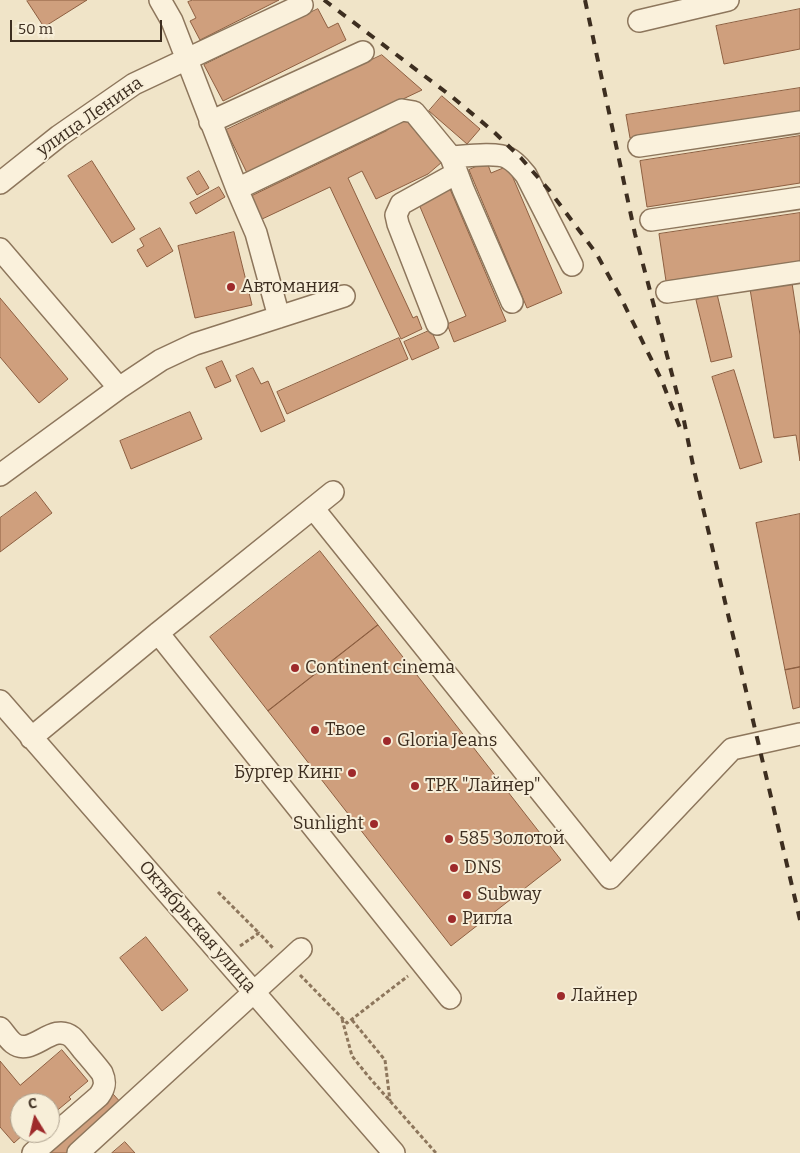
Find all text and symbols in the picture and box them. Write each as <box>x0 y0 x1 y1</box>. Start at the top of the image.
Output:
scale bar <box>12 10 165 42</box>
text: 50 m <box>18 20 53 38</box>
street label: улица Ленина <box>33 72 147 162</box>
place label: Автомания <box>241 276 339 298</box>
marker: Автомания <box>225 281 237 293</box>
place label: Continent cinema <box>305 657 455 679</box>
marker: Continent cinema <box>289 662 301 674</box>
place label: Твое <box>325 719 365 741</box>
marker: Твое <box>309 724 321 736</box>
place label: Gloria Jeans <box>397 730 497 752</box>
marker: Gloria Jeans <box>381 735 393 747</box>
place label: Бургер Кинг <box>234 762 342 784</box>
marker: Бургер Кинг <box>346 767 358 779</box>
place label: ТРК "Лайнер" <box>425 775 541 797</box>
marker: ТРК "Лайнер" <box>409 780 421 792</box>
place label: Sunlight <box>293 813 364 835</box>
marker: Sunlight <box>368 818 380 830</box>
place label: 585 Золотой <box>459 828 565 850</box>
marker: 585 Золотой <box>443 833 455 845</box>
street label: Октябрьская улица <box>134 857 260 997</box>
place label: DNS <box>464 857 502 879</box>
marker: DNS <box>448 862 460 874</box>
place label: Subway <box>477 884 542 906</box>
marker: Subway <box>461 889 473 901</box>
place label: Ригла <box>462 908 513 930</box>
marker: Ригла <box>446 913 458 925</box>
place label: Лайнер <box>571 985 638 1007</box>
marker: Лайнер <box>555 990 567 1002</box>
north arrow <box>10 1093 60 1143</box>
text: С <box>27 1095 38 1113</box>

